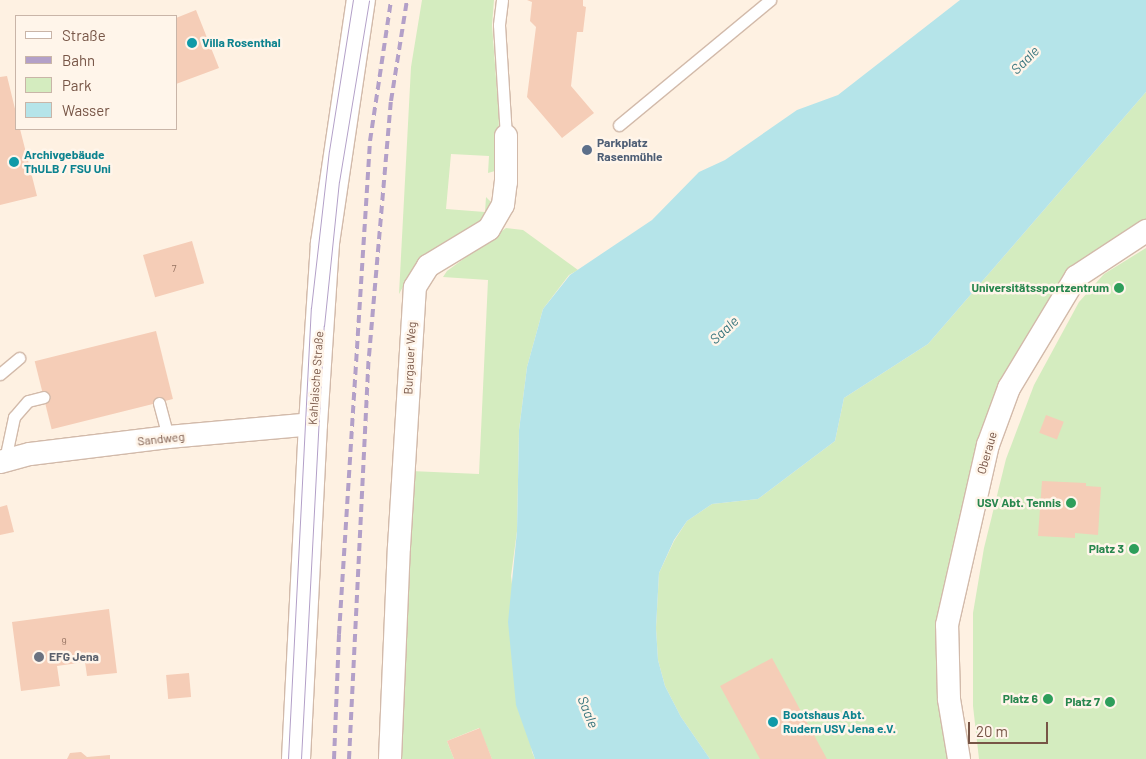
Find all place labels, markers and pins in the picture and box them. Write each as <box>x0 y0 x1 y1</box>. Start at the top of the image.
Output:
place label: Villa Rosenthal <box>202 36 281 50</box>
marker: Villa Rosenthal <box>186 37 198 49</box>
place label: Parkplatz Rasenmühle <box>597 136 662 164</box>
marker: Parkplatz Rasenmühle <box>581 144 593 156</box>
place label: Archivgebäude ThULB / FSU Uni <box>24 148 111 176</box>
marker: Archivgebäude ThULB / FSU Uni <box>8 156 20 168</box>
place label: Universitätssportzentrum <box>971 281 1109 295</box>
marker: Universitätssportzentrum <box>1113 282 1125 294</box>
place label: USV Abt. Tennis <box>977 496 1061 510</box>
marker: USV Abt. Tennis <box>1065 497 1077 509</box>
place label: Platz 3 <box>1089 542 1124 556</box>
marker: Platz 3 <box>1128 543 1140 555</box>
place label: EFG Jena <box>49 650 99 664</box>
marker: EFG Jena <box>33 651 45 663</box>
place label: Platz 6 <box>1003 692 1038 706</box>
marker: Platz 6 <box>1042 693 1054 705</box>
place label: Platz 7 <box>1065 695 1100 709</box>
marker: Platz 7 <box>1104 696 1116 708</box>
place label: Bootshaus Abt. Rudern USV Jena e.V. <box>783 708 896 736</box>
marker: Bootshaus Abt. Rudern USV Jena e.V. <box>767 716 779 728</box>

